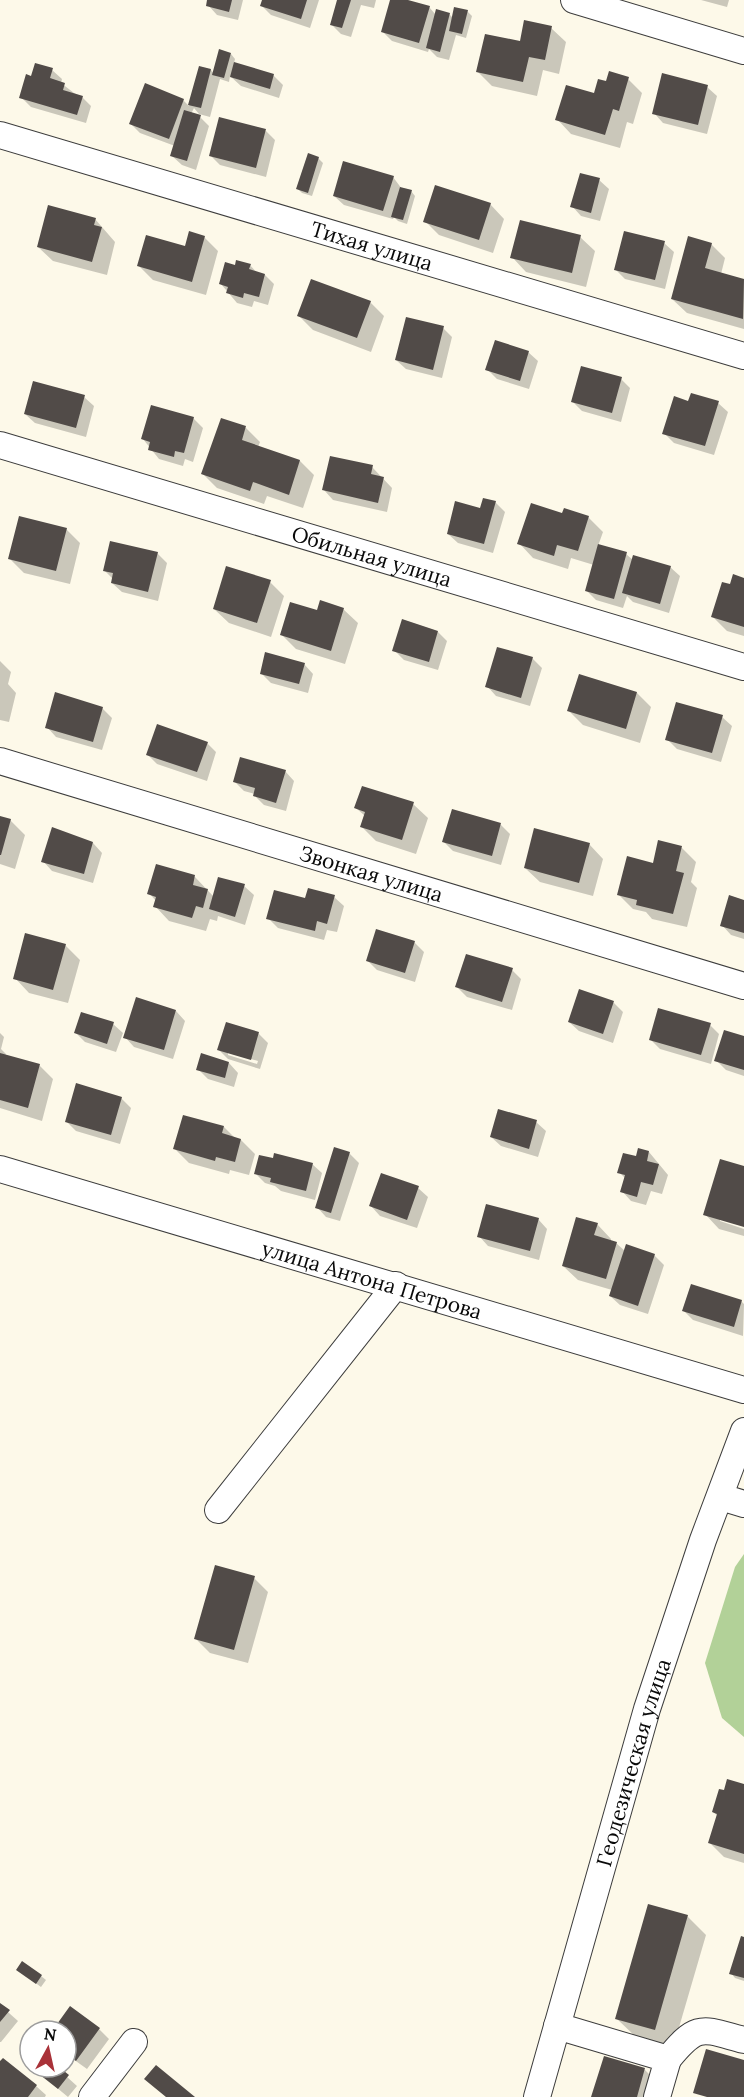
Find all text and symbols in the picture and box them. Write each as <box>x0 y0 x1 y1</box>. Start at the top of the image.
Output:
street label: Тихая улица <box>308 215 436 276</box>
street label: Обильная улица <box>289 519 455 593</box>
street label: Звонкая улица <box>296 839 447 908</box>
street label: улица Антона Петрова <box>259 1234 485 1325</box>
street label: Геодезическая улица <box>590 1655 676 1870</box>
north arrow <box>18 2019 78 2079</box>
text: N <box>43 2023 58 2045</box>

